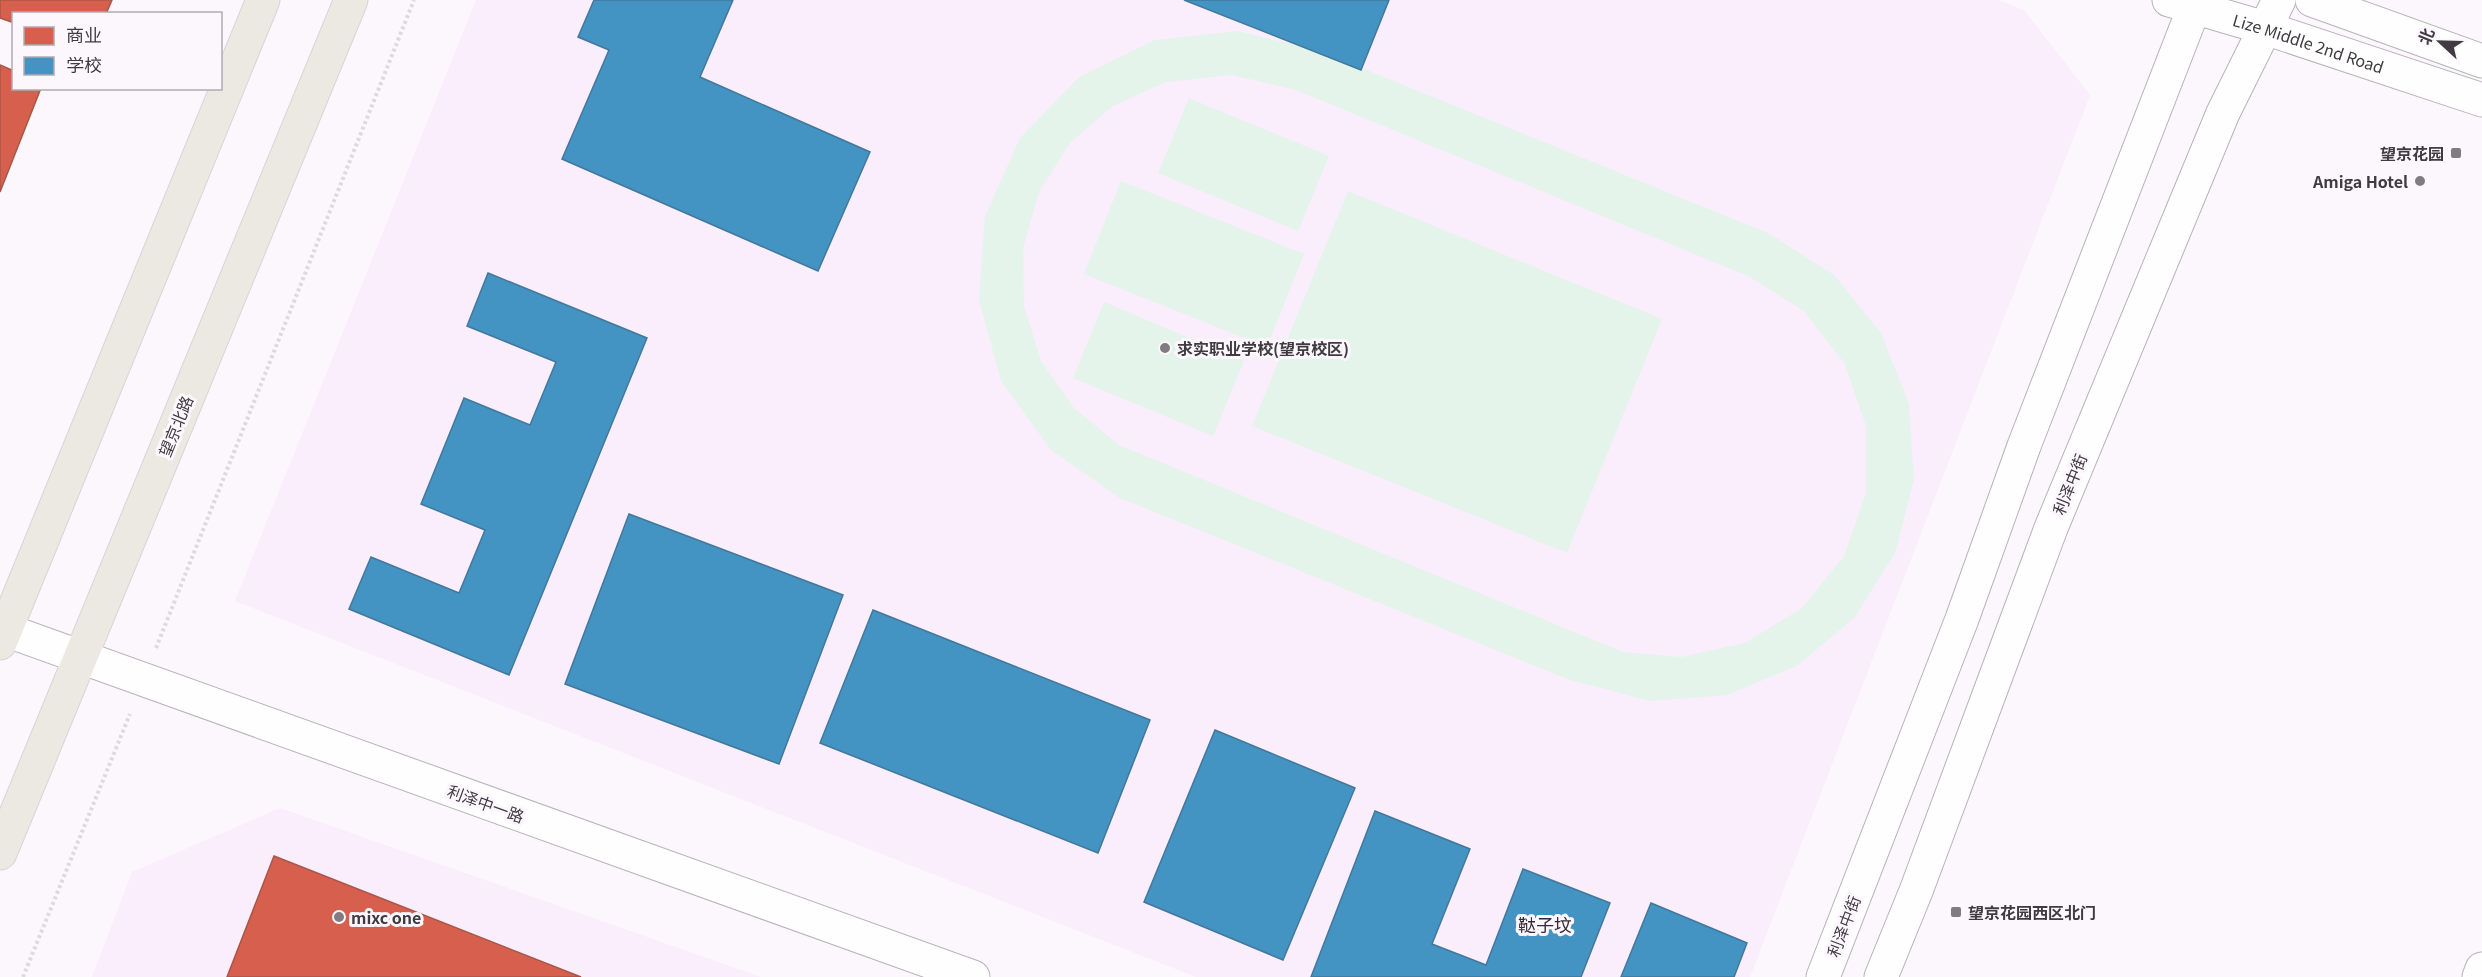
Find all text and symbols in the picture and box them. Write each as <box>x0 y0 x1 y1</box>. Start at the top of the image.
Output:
street label: Lize Middle 2nd Road <box>2230 7 2387 79</box>
legend <box>12 12 222 90</box>
north arrow <box>2410 12 2470 72</box>
text: 商业 <box>66 21 102 47</box>
text: 北 <box>2411 24 2439 48</box>
text: 学校 <box>66 51 102 77</box>
place label: 望京花园 <box>2380 141 2444 165</box>
marker: 望京花园 <box>2449 146 2463 160</box>
place label: Amiga Hotel <box>2312 169 2408 193</box>
marker: Amiga Hotel <box>2413 174 2427 188</box>
place label: 求实职业学校(望京校区) <box>1177 336 1349 360</box>
marker: 求实职业学校(望京校区) <box>1158 341 1172 355</box>
street label: 望京北路 <box>152 392 198 460</box>
street label: 利泽中街 <box>2046 450 2092 518</box>
street label: 利泽中一路 <box>444 778 528 828</box>
street label: 利泽中街 <box>1820 892 1866 960</box>
place label: 望京花园西区北门 <box>1968 900 2096 924</box>
place label: mixc one <box>351 905 421 929</box>
marker: 望京花园西区北门 <box>1949 905 1963 919</box>
marker: mixc one <box>332 910 346 924</box>
district label: 鞑子坟 <box>1518 911 1572 937</box>

